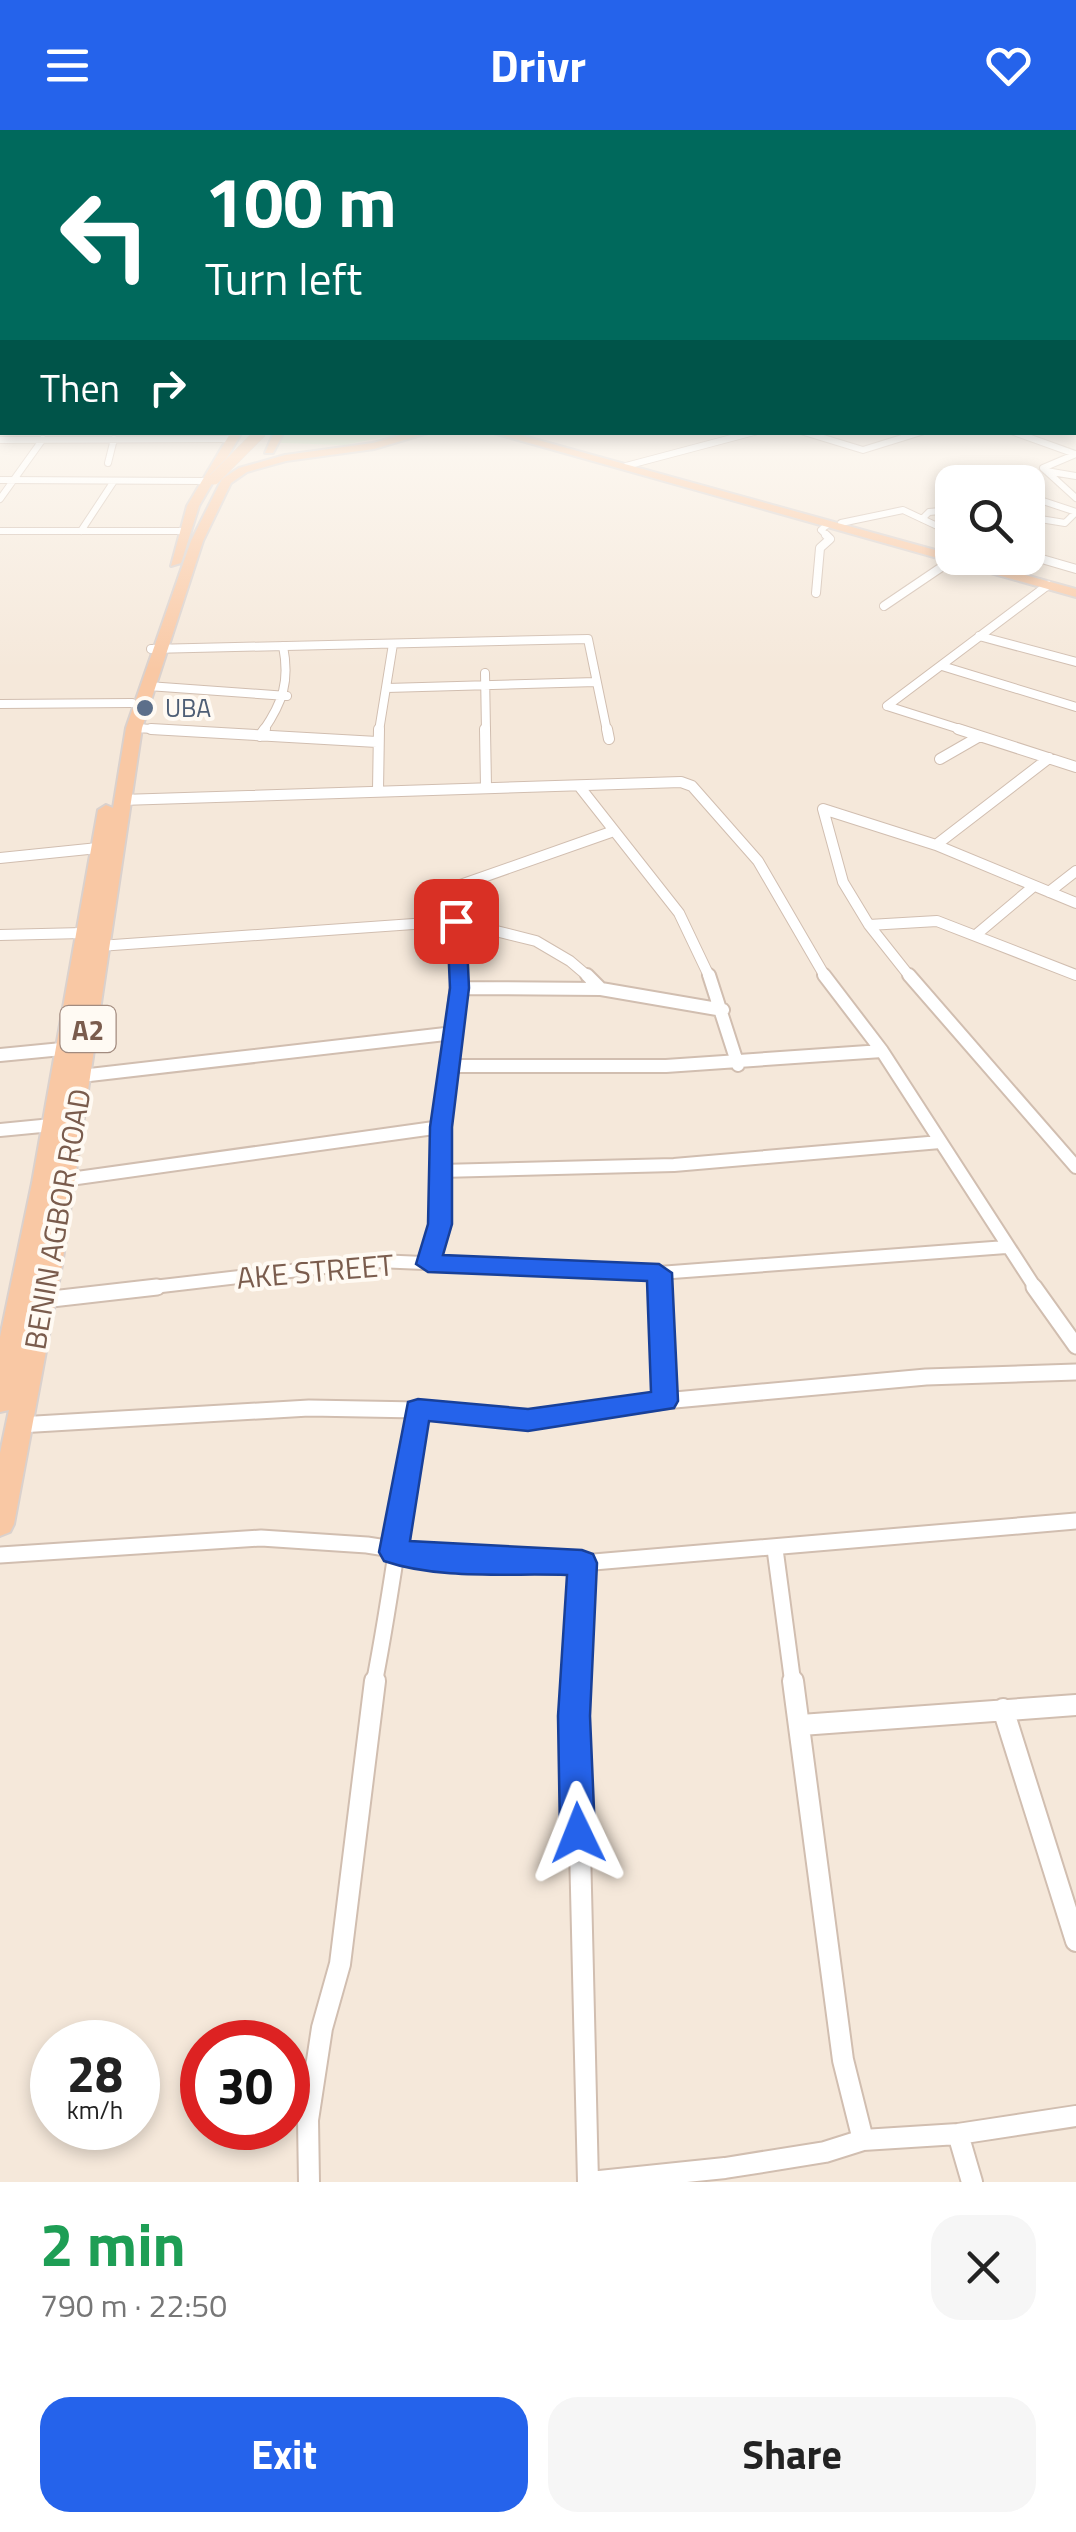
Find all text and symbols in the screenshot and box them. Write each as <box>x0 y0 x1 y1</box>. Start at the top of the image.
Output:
text: Drivr <box>490 31 586 99</box>
icon: menu <box>40 38 95 93</box>
icon: heart <box>981 38 1036 93</box>
text: 100 m <box>205 148 397 254</box>
icon: left <box>40 170 170 300</box>
text: Turn left <box>205 244 362 312</box>
text: Then <box>40 359 120 417</box>
icon: right <box>140 360 195 415</box>
map controls <box>935 465 1045 575</box>
button: search <box>935 465 1045 575</box>
place label: UBA <box>165 689 211 727</box>
marker: UBA <box>134 697 156 719</box>
pin <box>414 879 499 964</box>
icon: arrive <box>429 894 484 949</box>
road number: A2 <box>61 1006 116 1052</box>
street label: BENIN AGBOR ROAD <box>11 1085 103 1353</box>
street label: AKE STREET <box>234 1241 396 1301</box>
position arrow <box>526 1781 630 1885</box>
speed limit sign: 30 <box>180 2020 310 2150</box>
text: 28 <box>67 2035 123 2111</box>
text: km/h <box>67 2091 123 2129</box>
text: 2 min <box>40 2198 186 2289</box>
button: close <box>931 2215 1036 2320</box>
text: 790 m · 22:50 <box>40 2281 227 2329</box>
button: Exit <box>40 2397 528 2512</box>
button: Share <box>548 2397 1036 2512</box>

